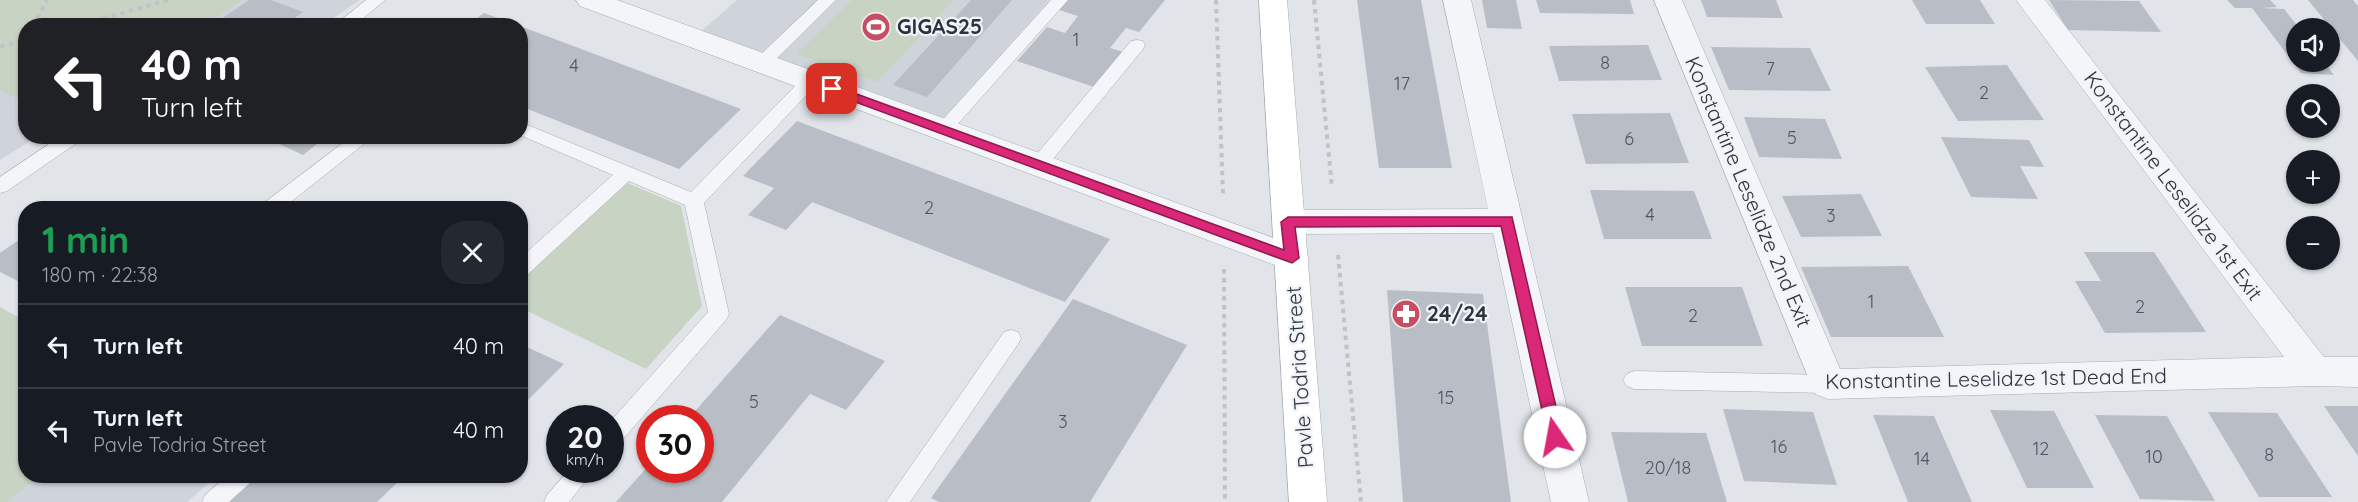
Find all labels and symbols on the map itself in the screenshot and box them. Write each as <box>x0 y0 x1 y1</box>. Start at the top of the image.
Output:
sports icon: GIGAS25 <box>860 11 892 43</box>
place label: GIGAS25 <box>897 13 982 39</box>
house number: 1 <box>1073 28 1079 51</box>
house number: 8 <box>1600 51 1610 74</box>
street label: Konstantine Leselidze 2nd Exit <box>1679 53 1817 331</box>
house number: 4 <box>569 54 579 77</box>
house number: 7 <box>1765 57 1775 80</box>
pin <box>806 63 857 114</box>
street label: Konstantine Leselidze 1st Exit <box>2079 66 2268 305</box>
house number: 17 <box>1394 72 1410 95</box>
house number: 2 <box>1979 81 1989 104</box>
house number: 5 <box>1787 126 1797 149</box>
house number: 6 <box>1624 127 1634 150</box>
house number: 2 <box>924 196 934 219</box>
house number: 4 <box>1645 203 1655 226</box>
house number: 3 <box>1826 204 1836 227</box>
street label: Pavle Todria Street <box>1280 285 1318 469</box>
house number: 1 <box>1868 290 1874 313</box>
house number: 2 <box>2135 295 2145 318</box>
pharmacy icon: 24/24 <box>1390 298 1422 330</box>
place label: 24/24 <box>1427 300 1488 326</box>
house number: 2 <box>1688 305 1698 327</box>
street label: Konstantine Leselidze 1st Dead End <box>1825 362 2167 394</box>
house number: 15 <box>1438 386 1454 409</box>
house number: 5 <box>749 390 759 413</box>
speed limit sign: 30 <box>636 405 714 483</box>
position arrow <box>1523 405 1587 469</box>
house number: 3 <box>1058 410 1068 433</box>
house number: 16 <box>1771 435 1787 458</box>
house number: 12 <box>2033 437 2049 460</box>
house number: 8 <box>2264 443 2274 466</box>
house number: 10 <box>2145 445 2163 468</box>
house number: 14 <box>1914 447 1930 470</box>
house number: 20/18 <box>1645 456 1691 479</box>

